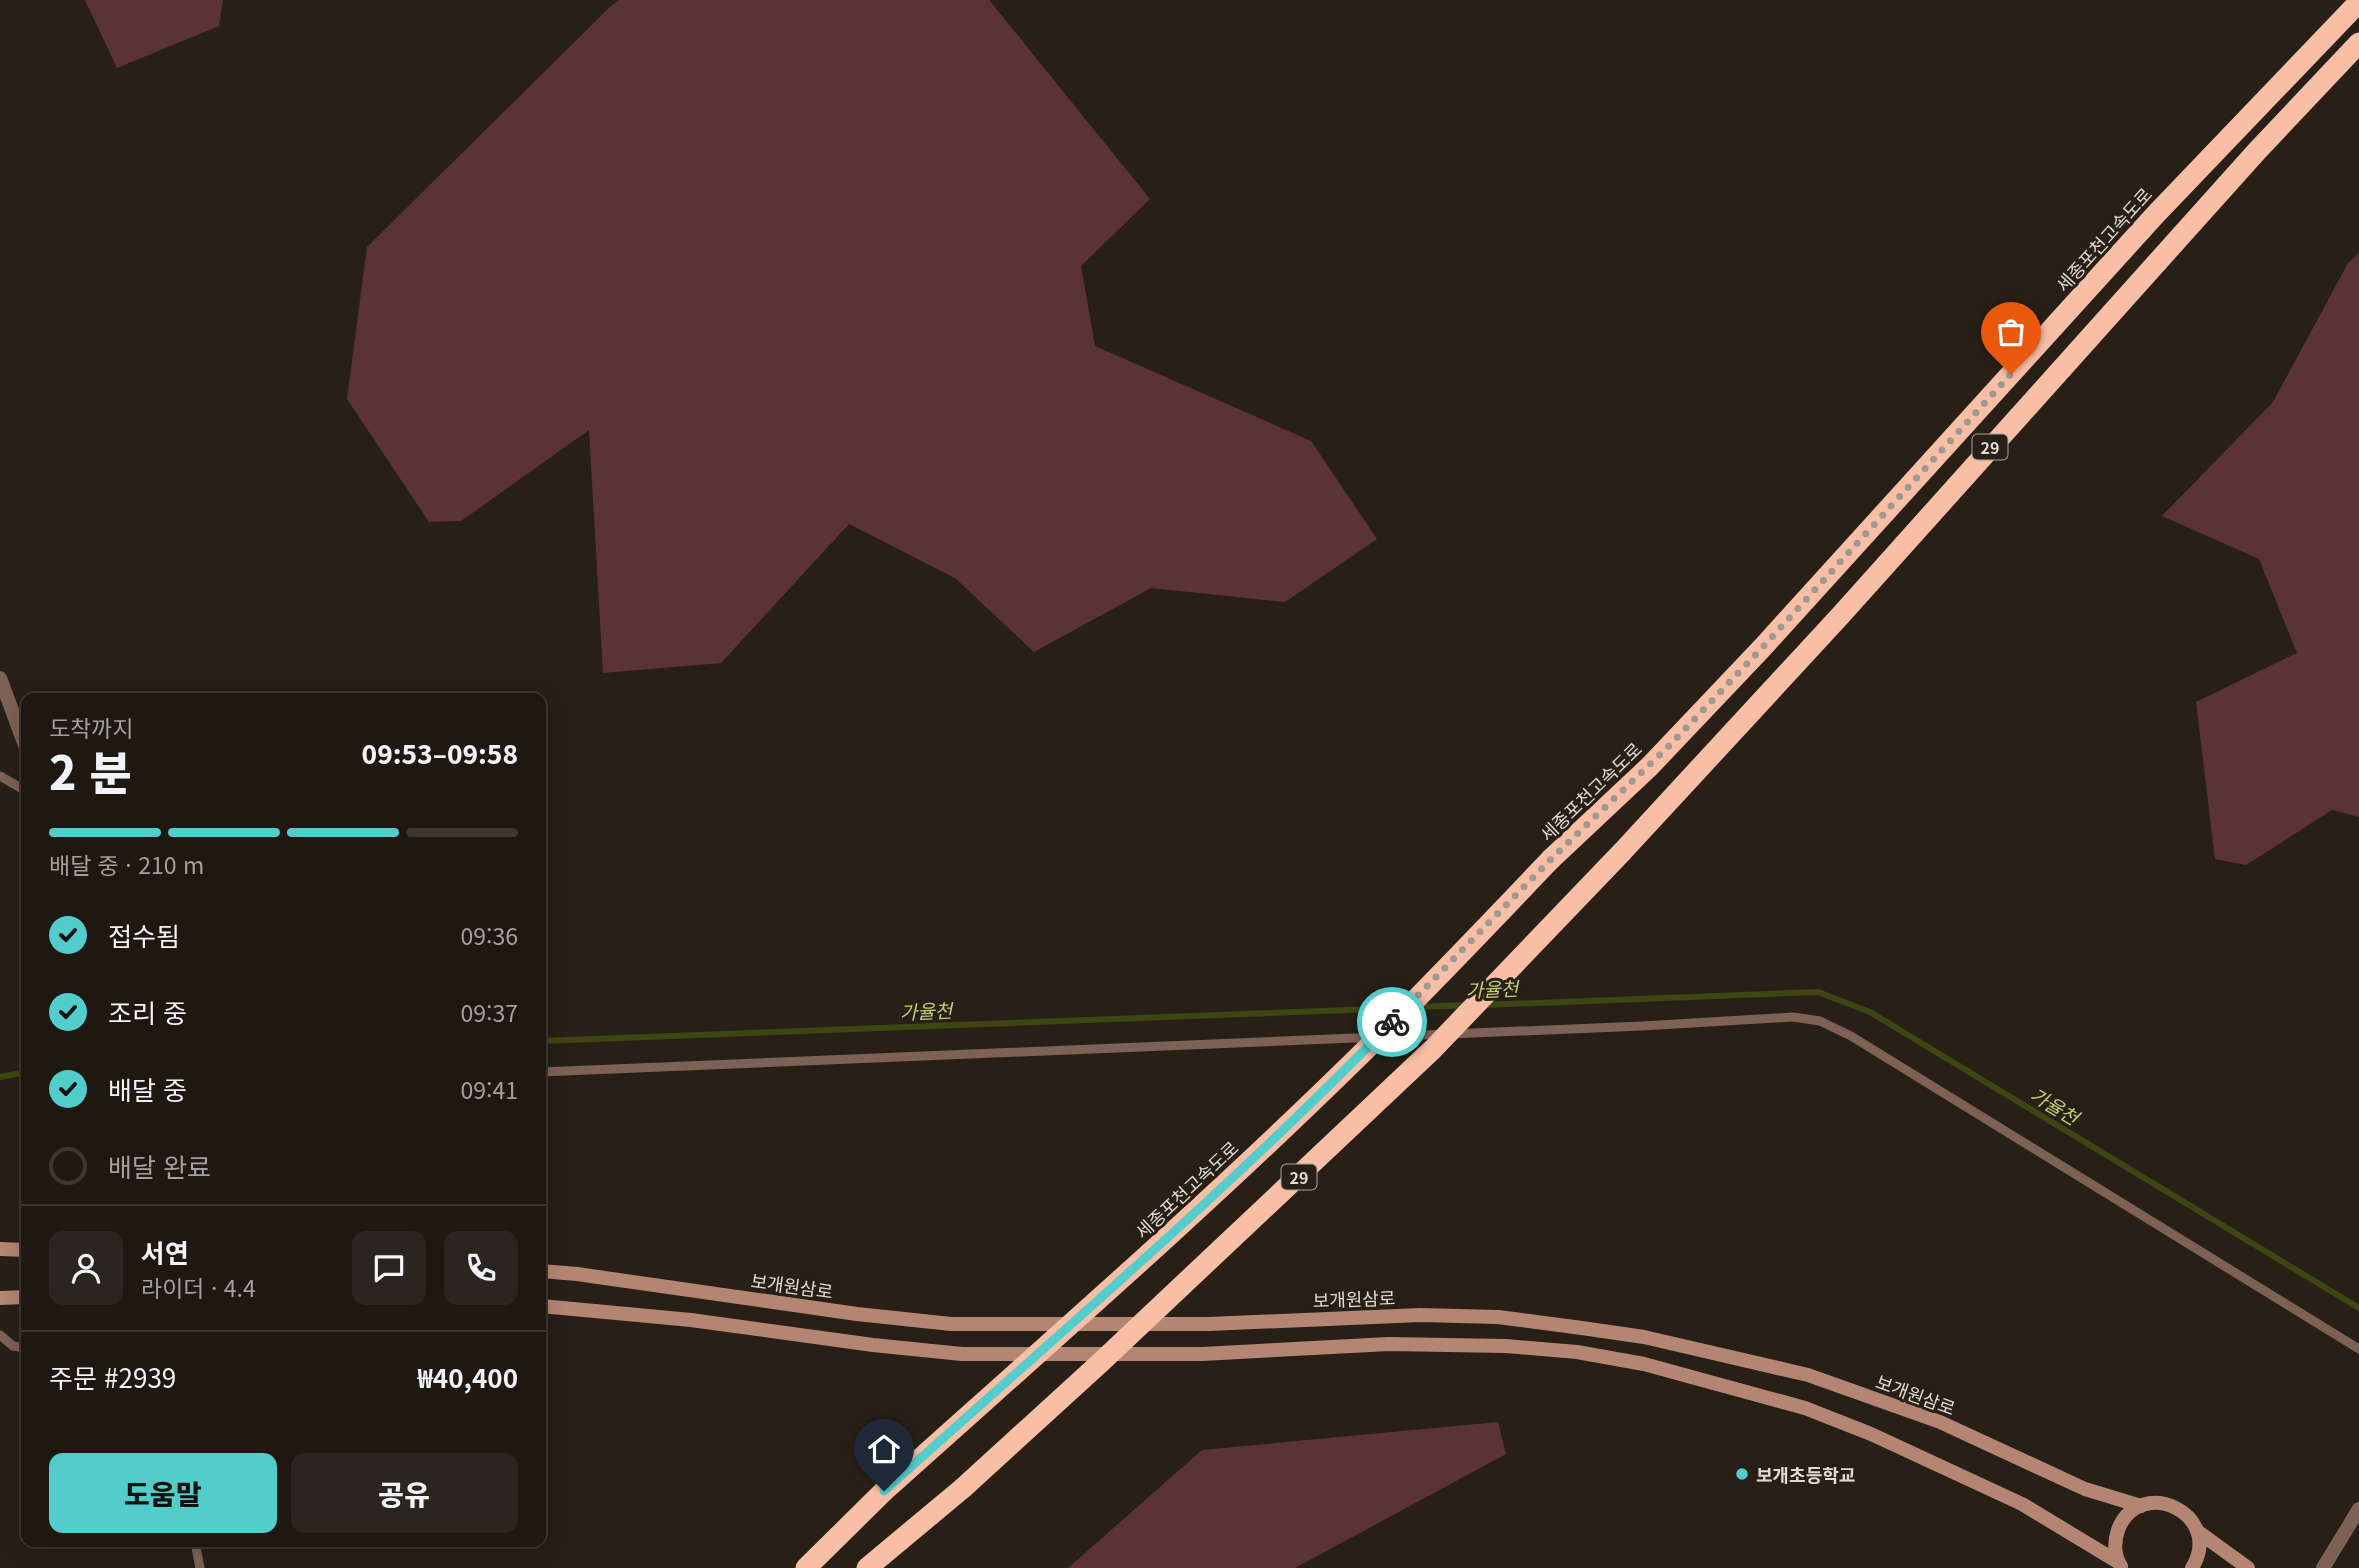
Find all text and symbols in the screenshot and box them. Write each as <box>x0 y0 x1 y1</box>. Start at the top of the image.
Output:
street label: 세종포천고속도로 <box>2049 181 2157 297</box>
pin <box>1981 302 2041 374</box>
icon: bag <box>1992 313 2030 351</box>
road number: 29 <box>1972 434 2008 460</box>
text: 도착까지 <box>49 710 134 744</box>
text: 09:53–09:58 <box>362 734 518 771</box>
street label: 세종포천고속도로 <box>1533 736 1647 846</box>
text: 2 분 <box>49 737 132 803</box>
text: 배달 중 · 210 m <box>49 847 204 881</box>
icon: check <box>49 916 87 954</box>
text: 접수됨 <box>108 916 180 953</box>
text: 09:36 <box>461 918 518 952</box>
water label: 가율천 <box>1465 974 1520 1002</box>
courier <box>1357 987 1427 1057</box>
icon: check <box>49 993 87 1031</box>
text: 조리 중 <box>108 993 187 1030</box>
text: 09:37 <box>461 995 518 1029</box>
water label: 가율천 <box>899 996 954 1024</box>
icon: bike <box>1373 1003 1411 1041</box>
icon: check <box>49 1070 87 1108</box>
text: 배달 중 <box>108 1070 187 1107</box>
text: 09:41 <box>461 1072 518 1106</box>
water label: 가율천 <box>2026 1080 2086 1131</box>
street label: 세종포천고속도로 <box>1129 1134 1243 1244</box>
text: 배달 완료 <box>108 1147 211 1184</box>
road number: 29 <box>1282 1164 1316 1190</box>
button: person <box>49 1231 123 1305</box>
button: chat <box>352 1231 426 1305</box>
button: phone <box>444 1231 518 1305</box>
text: 서연 <box>141 1233 189 1270</box>
street label: 보개원삼로 <box>749 1266 835 1304</box>
text: 라이더 · 4.4 <box>141 1270 256 1304</box>
street label: 보개원삼로 <box>1312 1284 1396 1312</box>
text: 주문 #2939 <box>49 1358 176 1395</box>
text: ₩40,400 <box>418 1358 518 1395</box>
street label: 보개원삼로 <box>1873 1368 1959 1420</box>
pin <box>854 1419 914 1491</box>
icon: home <box>865 1430 903 1468</box>
button: 도움말 <box>49 1453 277 1533</box>
button: 공유 <box>291 1453 518 1533</box>
place label: 보개초등학교 <box>1756 1461 1855 1487</box>
marker: 보개초등학교 <box>1734 1466 1750 1482</box>

